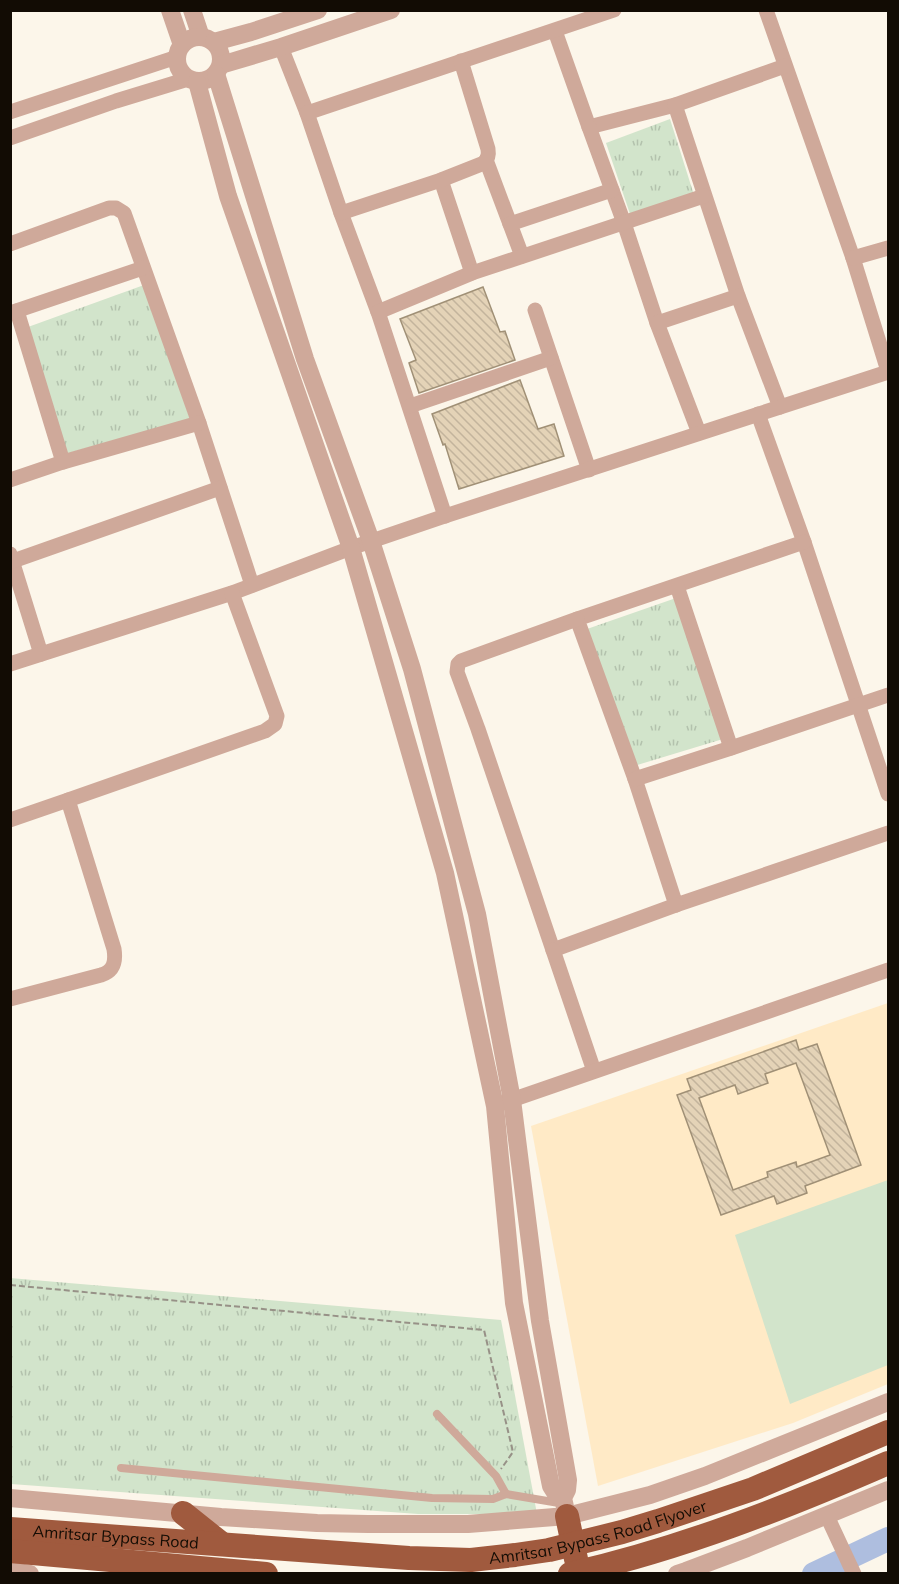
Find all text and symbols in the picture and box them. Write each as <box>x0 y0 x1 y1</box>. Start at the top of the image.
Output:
street label: Amritsar Bypass Road Flyover <box>488 1495 709 1568</box>
street label: Amritsar Bypass Road <box>32 1521 199 1553</box>

